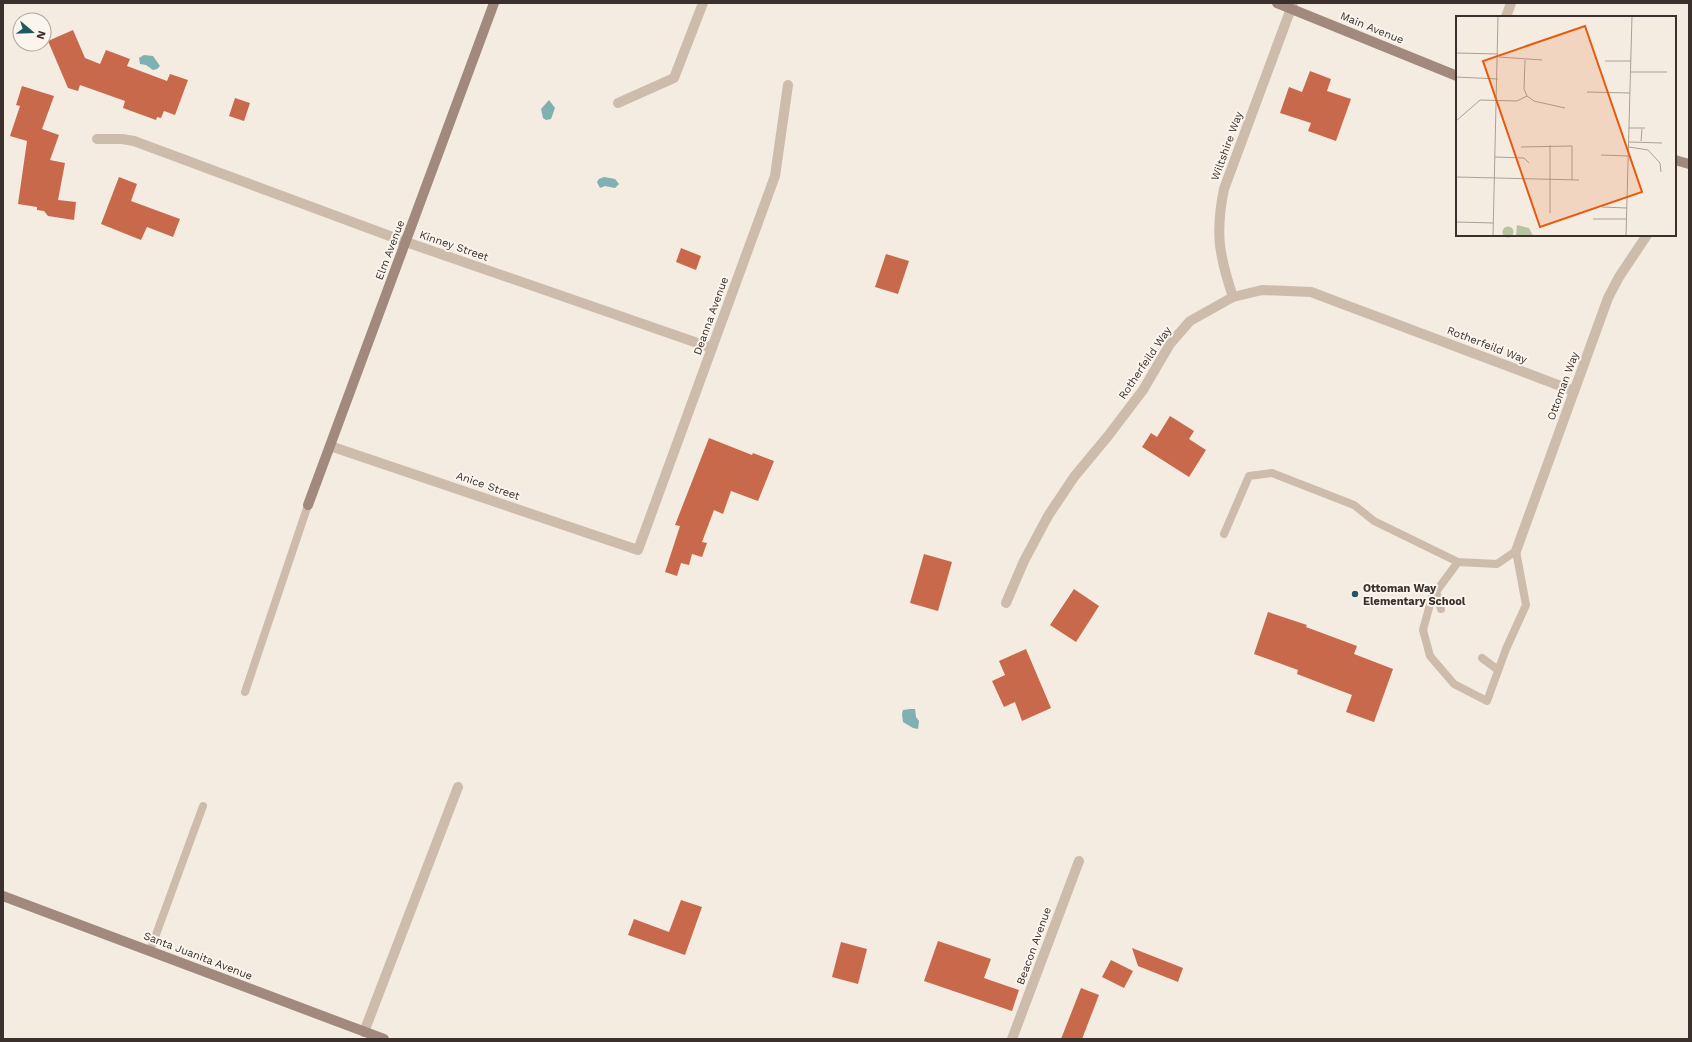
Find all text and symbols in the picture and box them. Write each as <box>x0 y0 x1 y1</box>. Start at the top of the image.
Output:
street label: Main Avenue <box>1338 9 1406 47</box>
north arrow <box>12 12 52 52</box>
inset map <box>1456 16 1676 236</box>
text: N <box>34 29 48 41</box>
street label: Wiltshire Way <box>1208 109 1246 182</box>
street label: Elm Avenue <box>373 218 407 282</box>
street label: Kinney Street <box>418 228 491 264</box>
street label: Deanna Avenue <box>691 275 731 357</box>
street label: Rotherfeild Way <box>1116 324 1174 402</box>
street label: Rotherfeild Way <box>1445 324 1529 366</box>
street label: Ottoman Way <box>1545 350 1582 422</box>
street label: Anice Street <box>455 469 522 503</box>
place label: Ottoman Way Elementary School <box>1363 582 1466 608</box>
marker: Ottoman Way Elementary School <box>1350 589 1360 599</box>
street label: Beacon Avenue <box>1014 905 1054 987</box>
street label: Santa Juanita Avenue <box>142 929 254 983</box>

